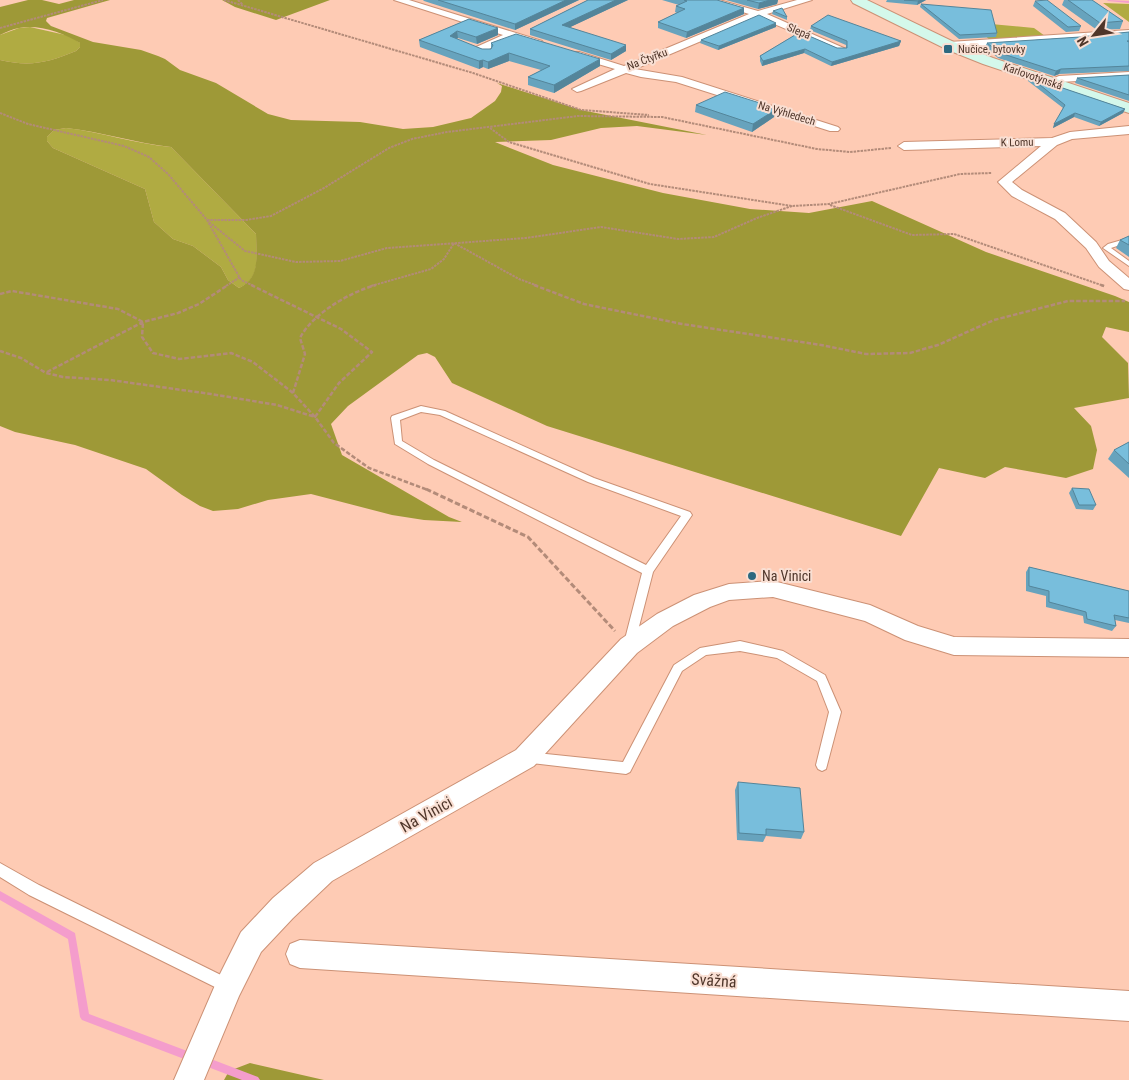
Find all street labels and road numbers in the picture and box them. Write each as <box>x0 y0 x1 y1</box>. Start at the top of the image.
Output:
street label: Slepá <box>785 21 812 42</box>
street label: Na Čtyřku <box>625 45 669 73</box>
street label: Karlovotýnská <box>1002 60 1064 93</box>
street label: Na Výhledech <box>757 99 817 128</box>
street label: K Lomu <box>1000 136 1034 149</box>
street label: Na Vinici <box>397 792 456 836</box>
street label: Svážná <box>691 969 737 992</box>

